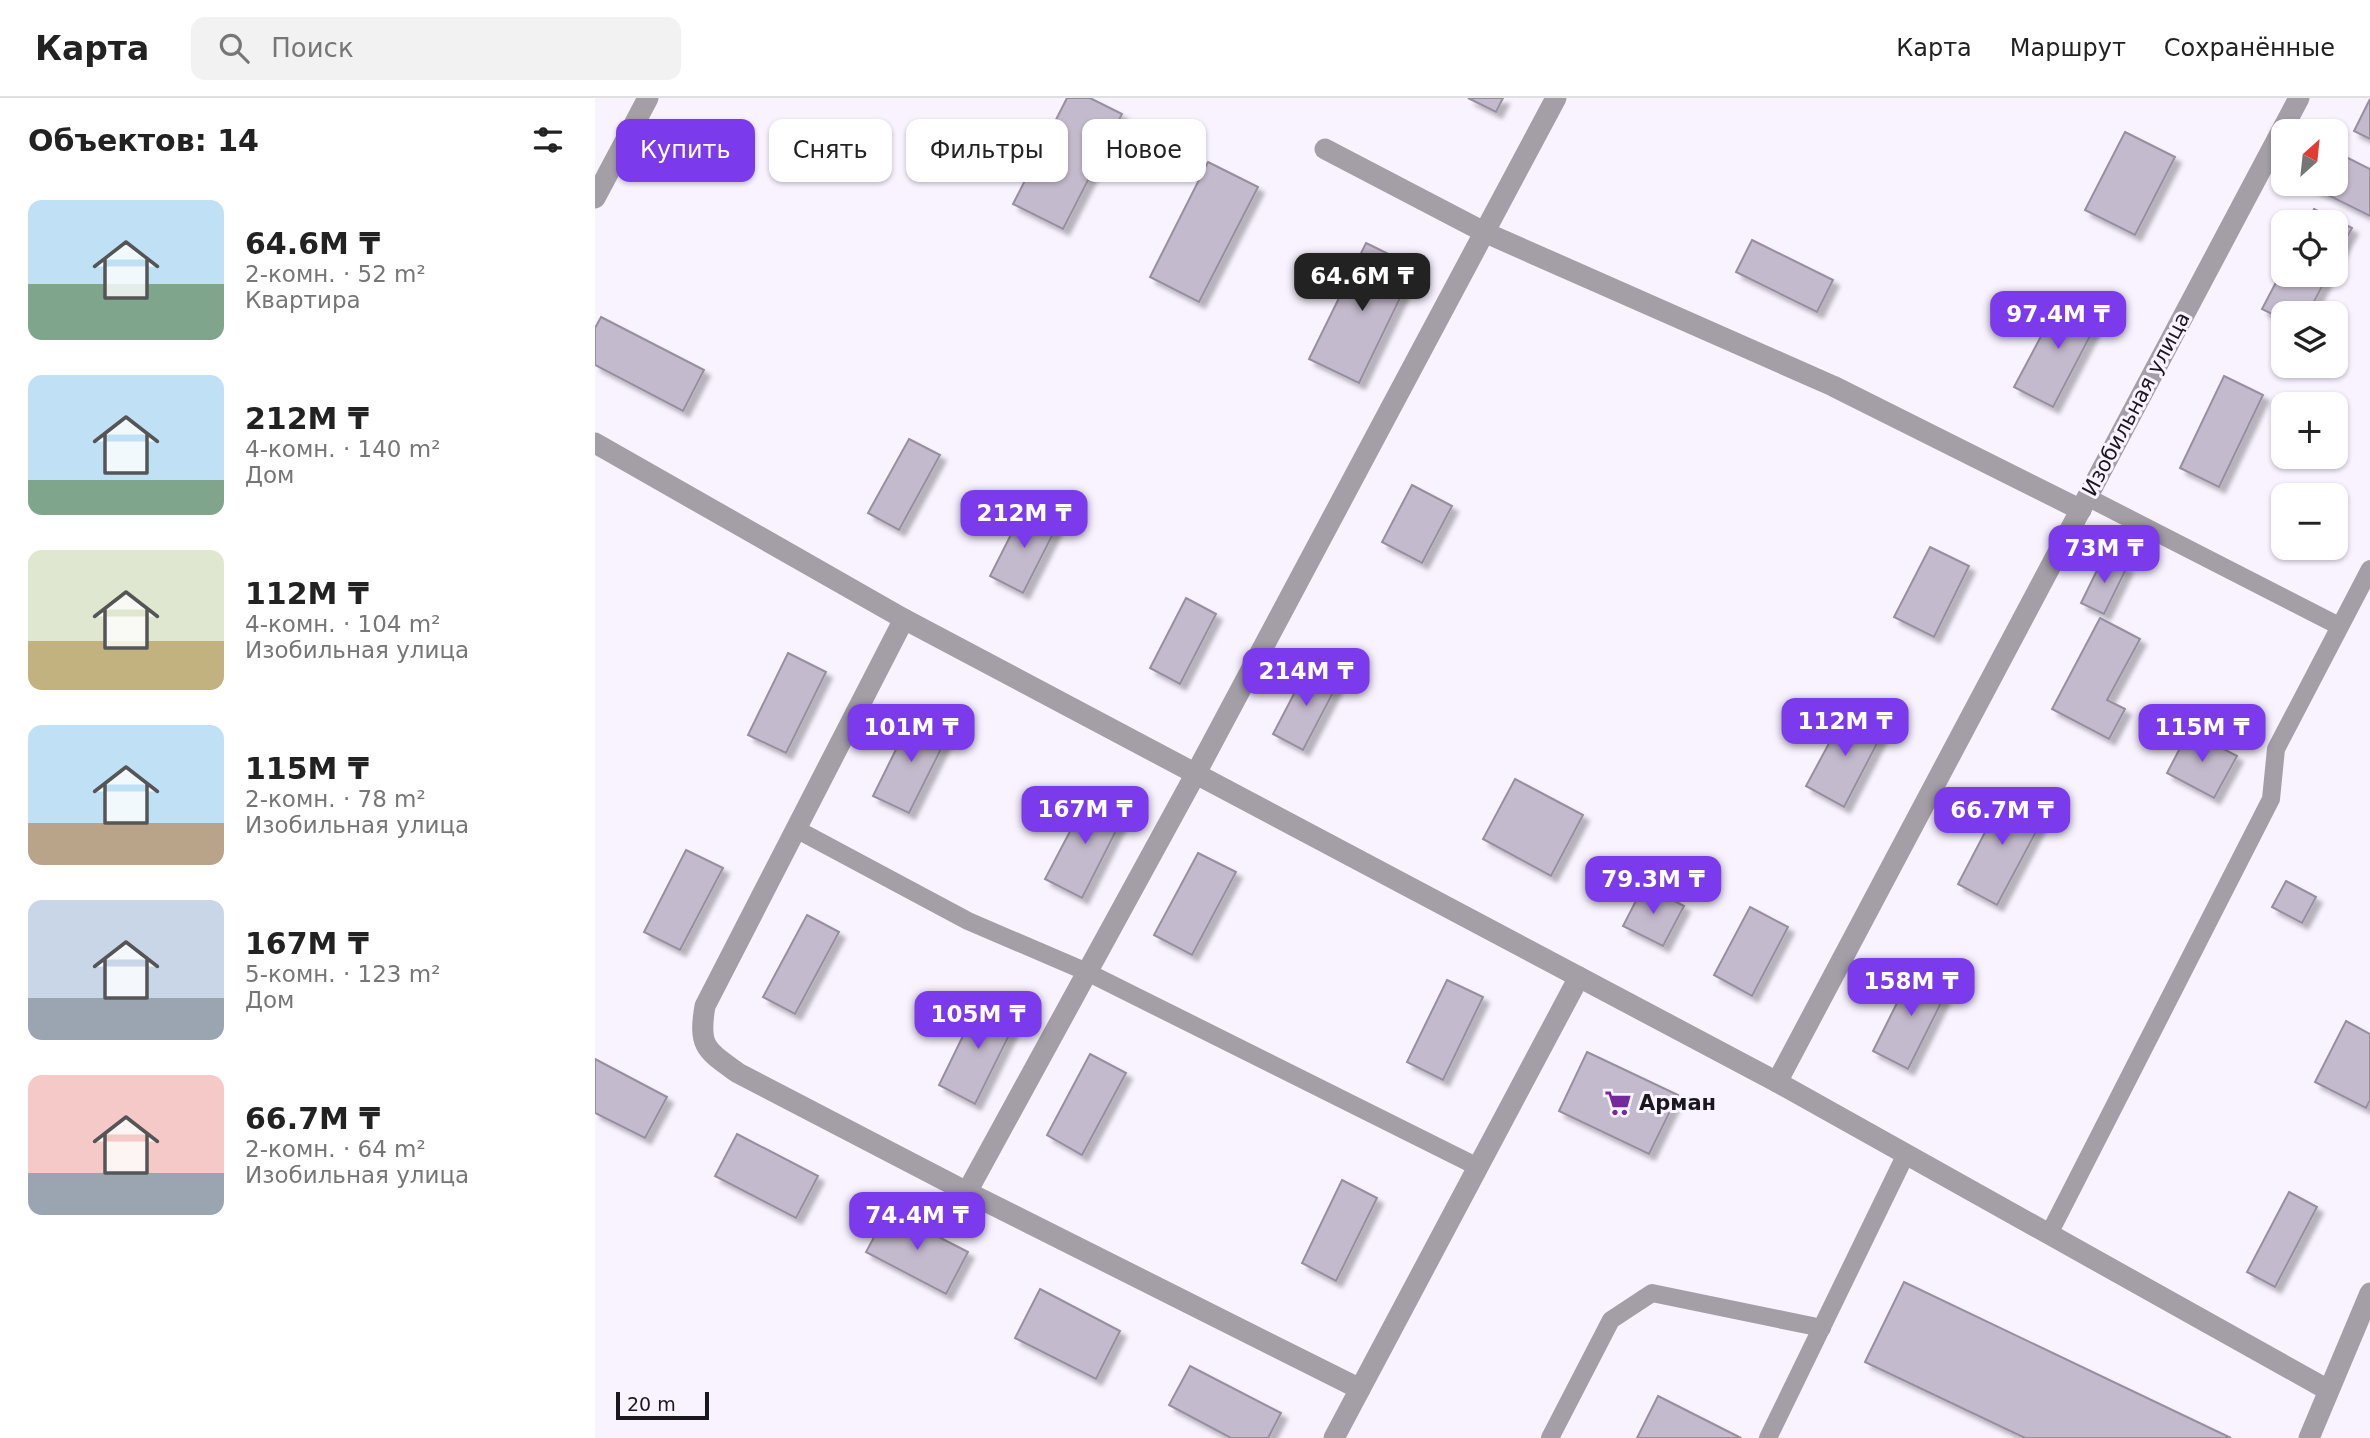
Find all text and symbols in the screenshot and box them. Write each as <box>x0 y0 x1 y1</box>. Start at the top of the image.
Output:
search box <box>191 17 681 80</box>
text: Карта <box>35 29 149 68</box>
icon: search <box>215 29 253 67</box>
text: Поиск <box>271 33 354 63</box>
text: Карта <box>1896 34 1972 62</box>
text: Маршрут <box>2010 34 2126 62</box>
text: Сохранённые <box>2164 34 2335 62</box>
chip: Купить <box>616 119 755 182</box>
chip: Снять <box>769 119 892 182</box>
chip: Фильтры <box>906 119 1068 182</box>
chip: Новое <box>1082 119 1206 182</box>
north arrow <box>2271 119 2349 196</box>
map controls <box>2271 119 2348 560</box>
icon: filters <box>529 121 567 159</box>
text: Объектов: 14 <box>28 123 259 158</box>
button: locate <box>2271 210 2348 287</box>
text: 64.6M ₸ <box>245 226 380 261</box>
icon: home <box>84 228 168 312</box>
pin: 64.6M ₸ <box>1297 254 1427 313</box>
text: 2-комн. · 52 m² <box>245 261 426 287</box>
text: 64.6M ₸ <box>1310 263 1414 289</box>
text: Квартира <box>245 287 361 313</box>
pin: 97.4M ₸ <box>1993 292 2123 351</box>
text: 97.4M ₸ <box>2006 301 2110 327</box>
button: layers <box>2271 301 2348 378</box>
street label: Изобильная улица <box>2077 308 2195 500</box>
button: + <box>2271 392 2348 469</box>
text: 212M ₸ <box>245 401 369 436</box>
icon: home <box>84 403 168 487</box>
text: 4-комн. · 140 m² <box>245 436 440 462</box>
text: Дом <box>245 462 294 488</box>
button: − <box>2271 483 2348 560</box>
pin: 212M ₸ <box>967 490 1081 550</box>
text: 212M ₸ <box>977 500 1071 526</box>
pin: 73M ₸ <box>2055 526 2153 585</box>
text: 73M ₸ <box>2065 535 2143 561</box>
text: 112M ₸ <box>245 576 369 611</box>
icon: home <box>84 578 168 662</box>
text: 4-комн. · 104 m² <box>245 611 440 637</box>
text: Изобильная улица <box>245 637 469 663</box>
pin: 214M ₸ <box>1249 648 1363 708</box>
text: 214M ₸ <box>1259 658 1353 684</box>
pin: 112M ₸ <box>1788 698 1902 758</box>
pin: 101M ₸ <box>854 704 968 764</box>
pin: 115M ₸ <box>2145 704 2259 764</box>
text: 112M ₸ <box>1798 708 1892 734</box>
text: 101M ₸ <box>864 714 958 740</box>
text: 115M ₸ <box>2155 714 2249 740</box>
text: 115M ₸ <box>245 751 369 786</box>
icon: home <box>84 753 168 837</box>
text: 2-комн. · 78 m² <box>245 786 426 812</box>
pin: 167M ₸ <box>1028 786 1142 846</box>
pin: 66.7M ₸ <box>1937 788 2067 847</box>
text: 167M ₸ <box>1038 796 1132 822</box>
text: 66.7M ₸ <box>1950 797 2054 823</box>
text: Изобильная улица <box>245 812 469 838</box>
pin: 79.3M ₸ <box>1588 856 1718 916</box>
text: 79.3M ₸ <box>1601 866 1705 892</box>
text: 167M ₸ <box>245 926 369 961</box>
icon: home <box>84 928 168 1012</box>
pin: 158M ₸ <box>1854 958 1968 1018</box>
text: 5-комн. · 123 m² <box>245 961 440 987</box>
text: 158M ₸ <box>1864 968 1958 994</box>
text: Дом <box>245 987 294 1013</box>
pin: 105M ₸ <box>921 992 1035 1051</box>
text: 105M ₸ <box>931 1001 1025 1027</box>
supermarket icon: Арман <box>1603 1088 1633 1118</box>
place label: Арман <box>1639 1091 1716 1115</box>
text: 66.7M ₸ <box>245 1101 380 1136</box>
icon: home <box>84 1103 168 1187</box>
text: 2-комн. · 64 m² <box>245 1136 426 1162</box>
text: Изобильная улица <box>245 1162 469 1188</box>
pin: 74.4M ₸ <box>852 1192 982 1252</box>
text: 74.4M ₸ <box>865 1202 969 1228</box>
scale bar <box>616 1389 709 1421</box>
text: 20 m <box>627 1393 676 1415</box>

